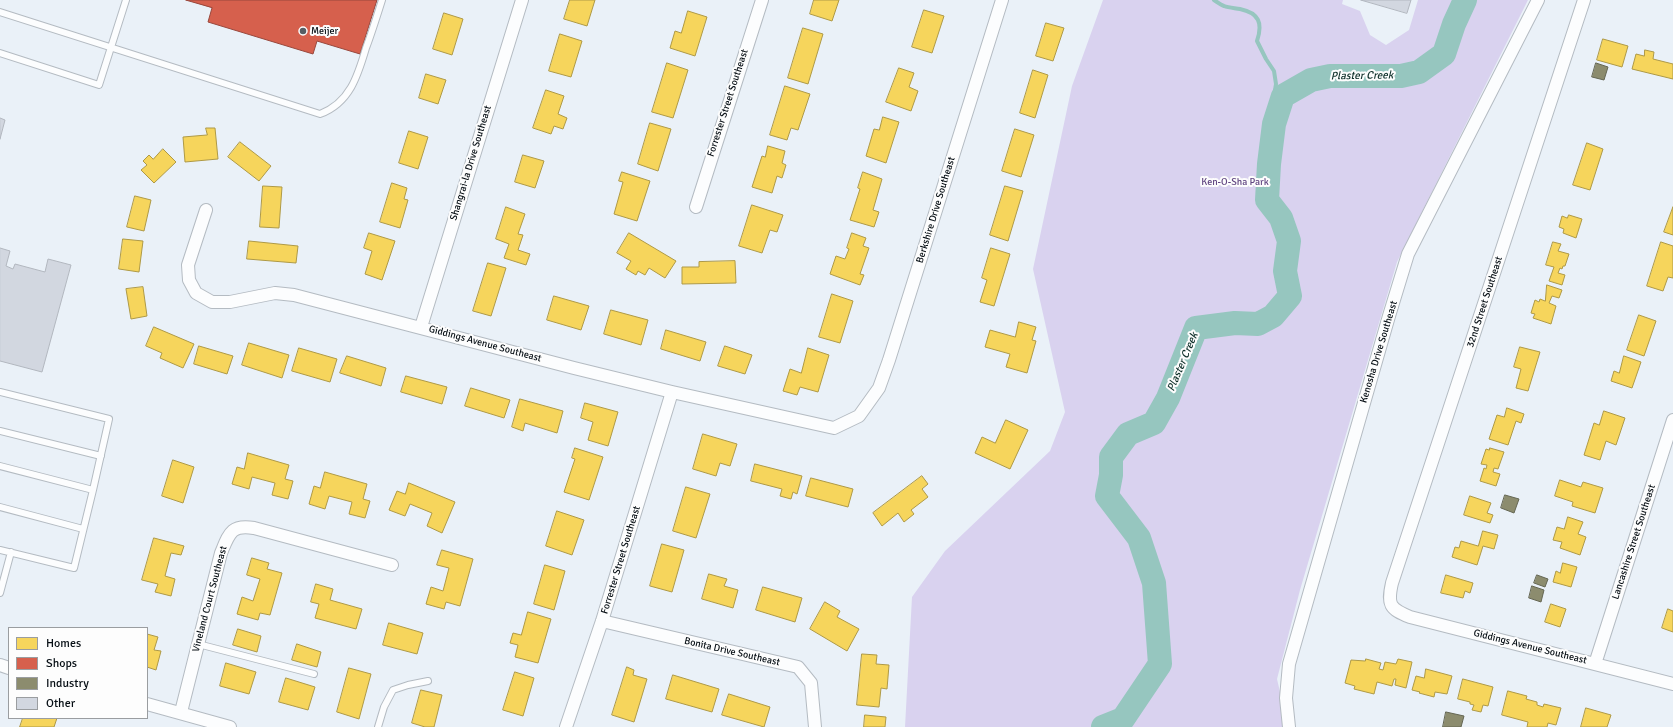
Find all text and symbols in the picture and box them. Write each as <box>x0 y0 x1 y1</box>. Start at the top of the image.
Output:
place label: Meijer <box>311 25 338 37</box>
marker: Meijer <box>298 26 308 36</box>
street label: Forrester Street Southeast <box>705 48 751 158</box>
water label: Plaster Creek <box>1331 69 1393 83</box>
street label: Shangrai-la Drive Southeast <box>448 104 494 222</box>
street label: Berkshire Drive Southeast <box>914 155 958 265</box>
park label: Ken-O-Sha Park <box>1201 176 1269 188</box>
street label: 32nd Street Southeast <box>1465 255 1505 349</box>
street label: Kenosha Drive Southeast <box>1358 299 1400 405</box>
street label: Giddings Avenue Southeast <box>427 323 543 365</box>
water label: Plaster Creek <box>1165 331 1201 393</box>
street label: Lancashire Street Southeast <box>1610 483 1658 601</box>
street label: Forrester Street Southeast <box>599 505 643 615</box>
street label: Vineland Court Southeast <box>190 545 230 653</box>
legend <box>8 627 148 719</box>
street label: Giddings Avenue Southeast <box>1472 627 1588 667</box>
street label: Bonita Drive Southeast <box>683 635 781 669</box>
text: Homes <box>46 636 81 651</box>
text: Shops <box>46 656 77 671</box>
text: Industry <box>46 676 89 691</box>
text: Other <box>46 696 75 711</box>

